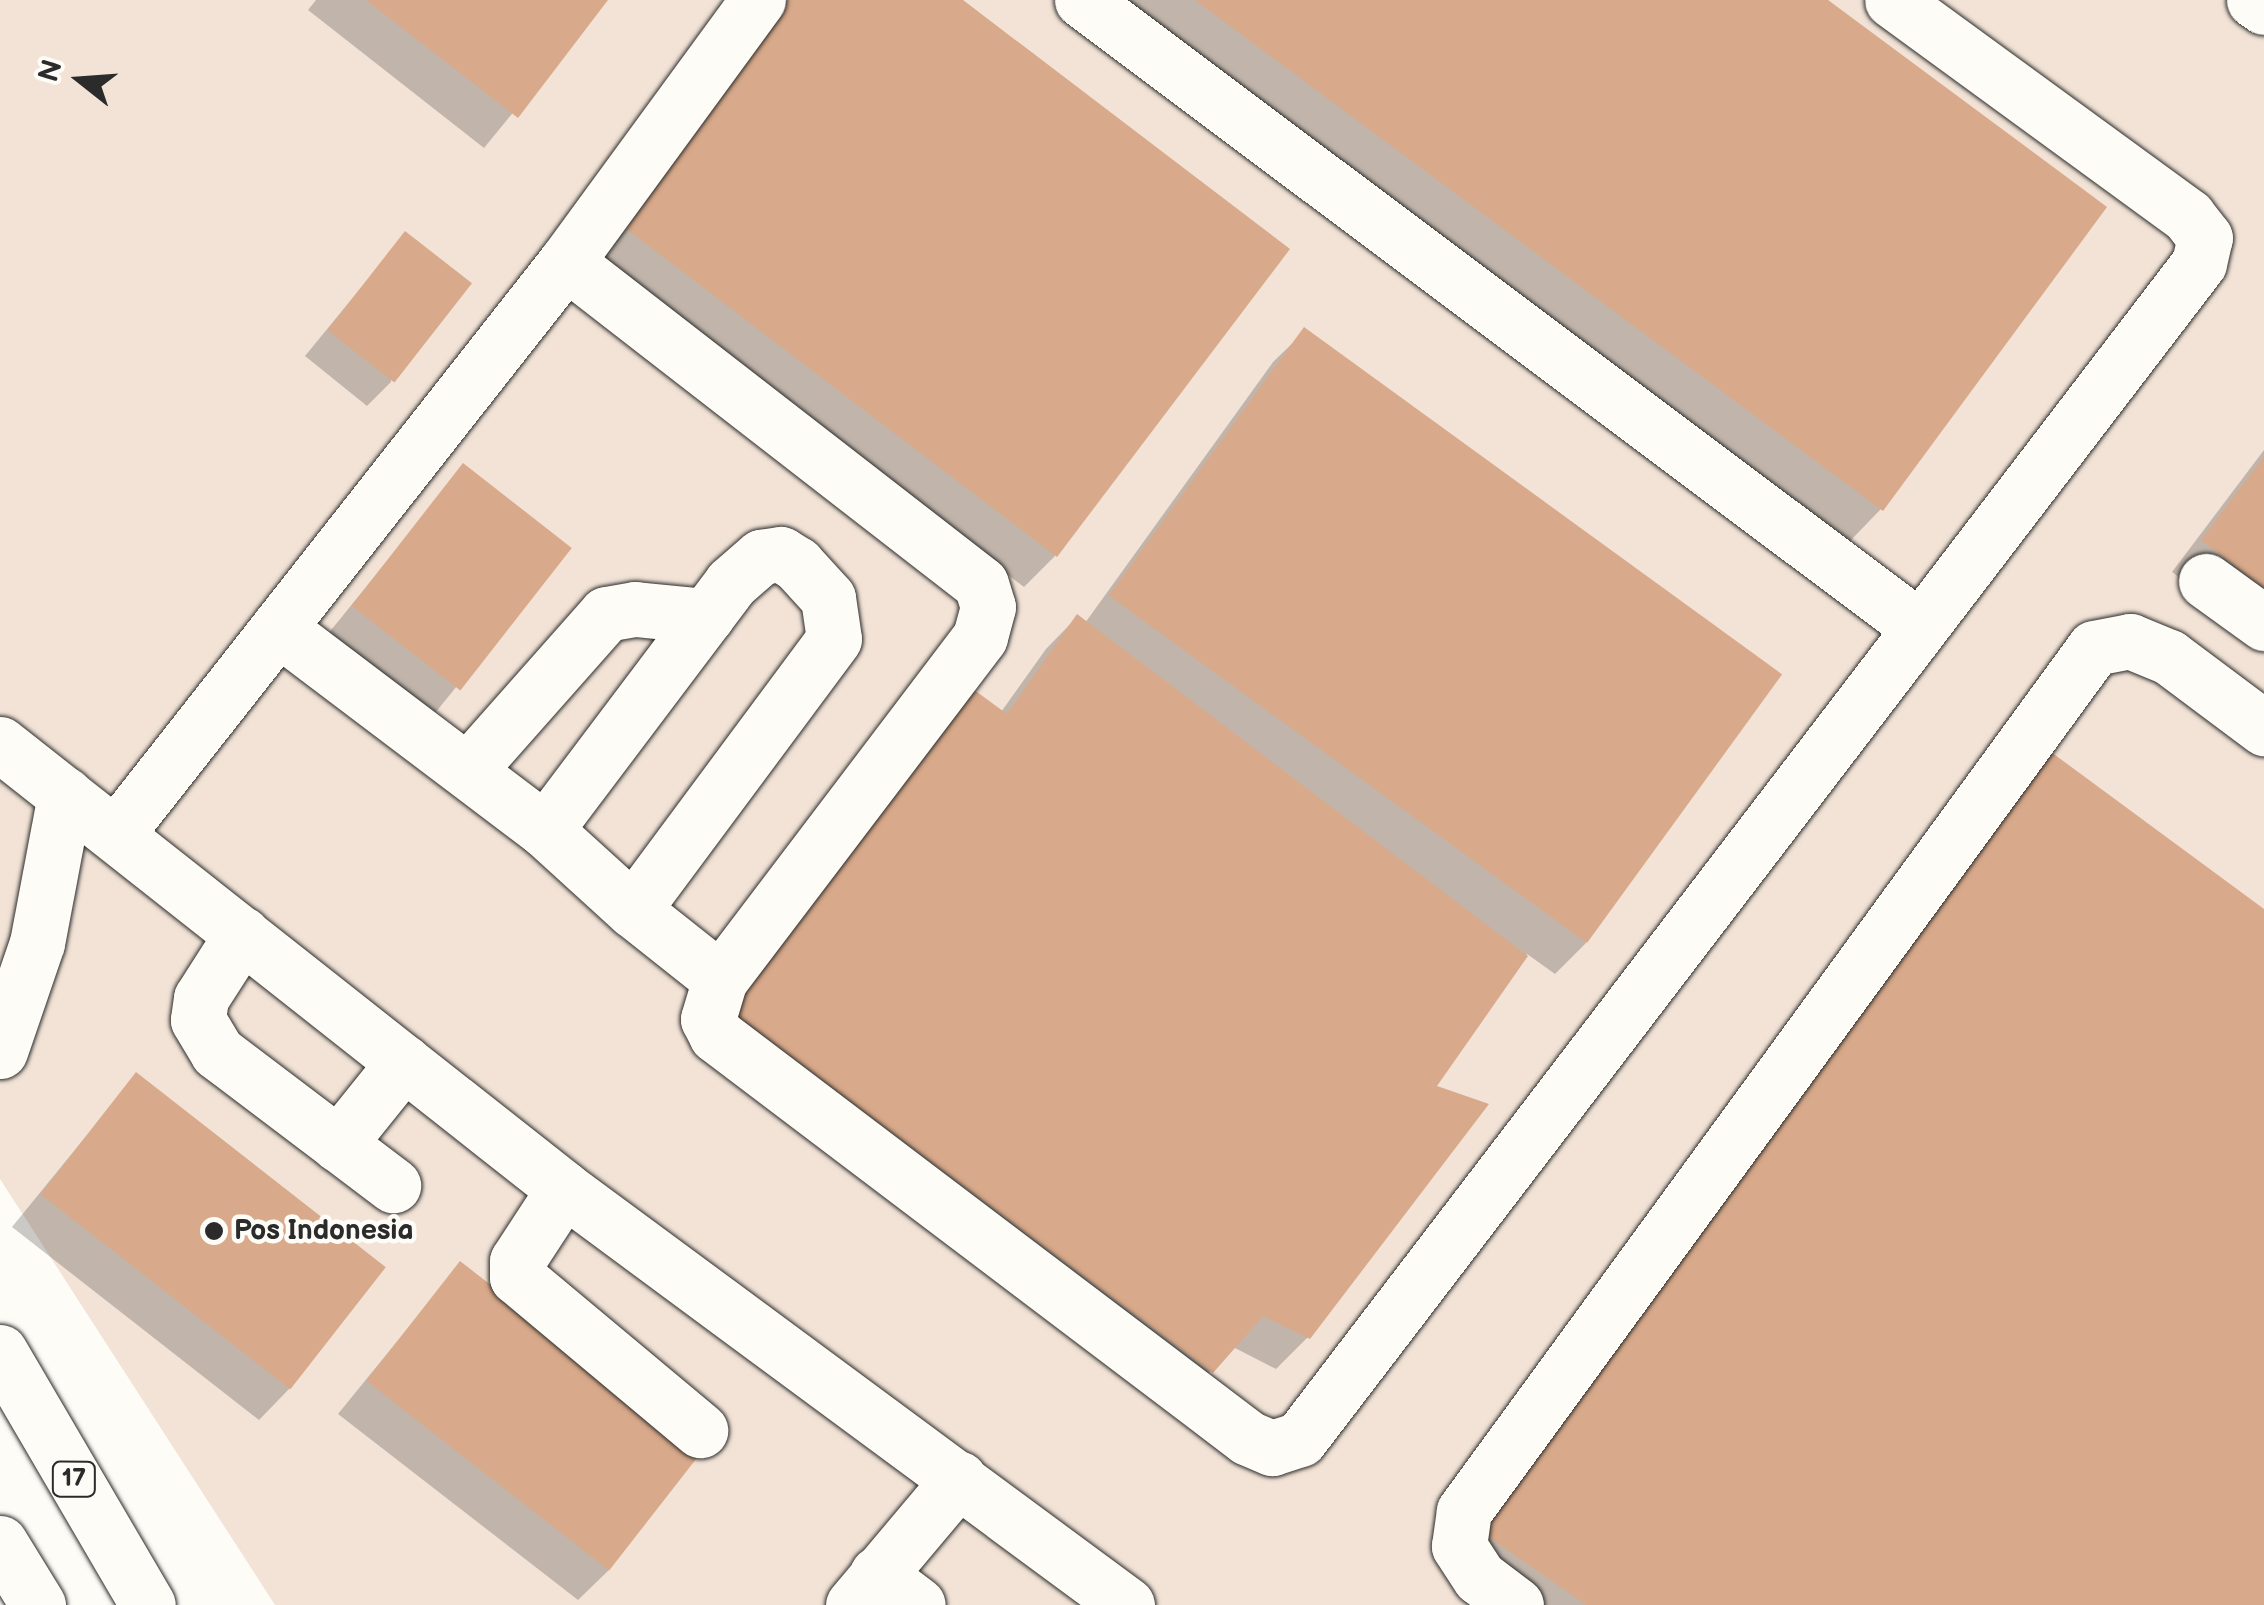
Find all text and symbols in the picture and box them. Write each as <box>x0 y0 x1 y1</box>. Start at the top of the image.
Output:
north arrow <box>30 30 130 130</box>
text: N <box>32 56 70 86</box>
place label: Pos Indonesia <box>234 1214 413 1248</box>
marker: Pos Indonesia <box>203 1220 225 1242</box>
road number: 17 <box>52 1459 96 1499</box>

